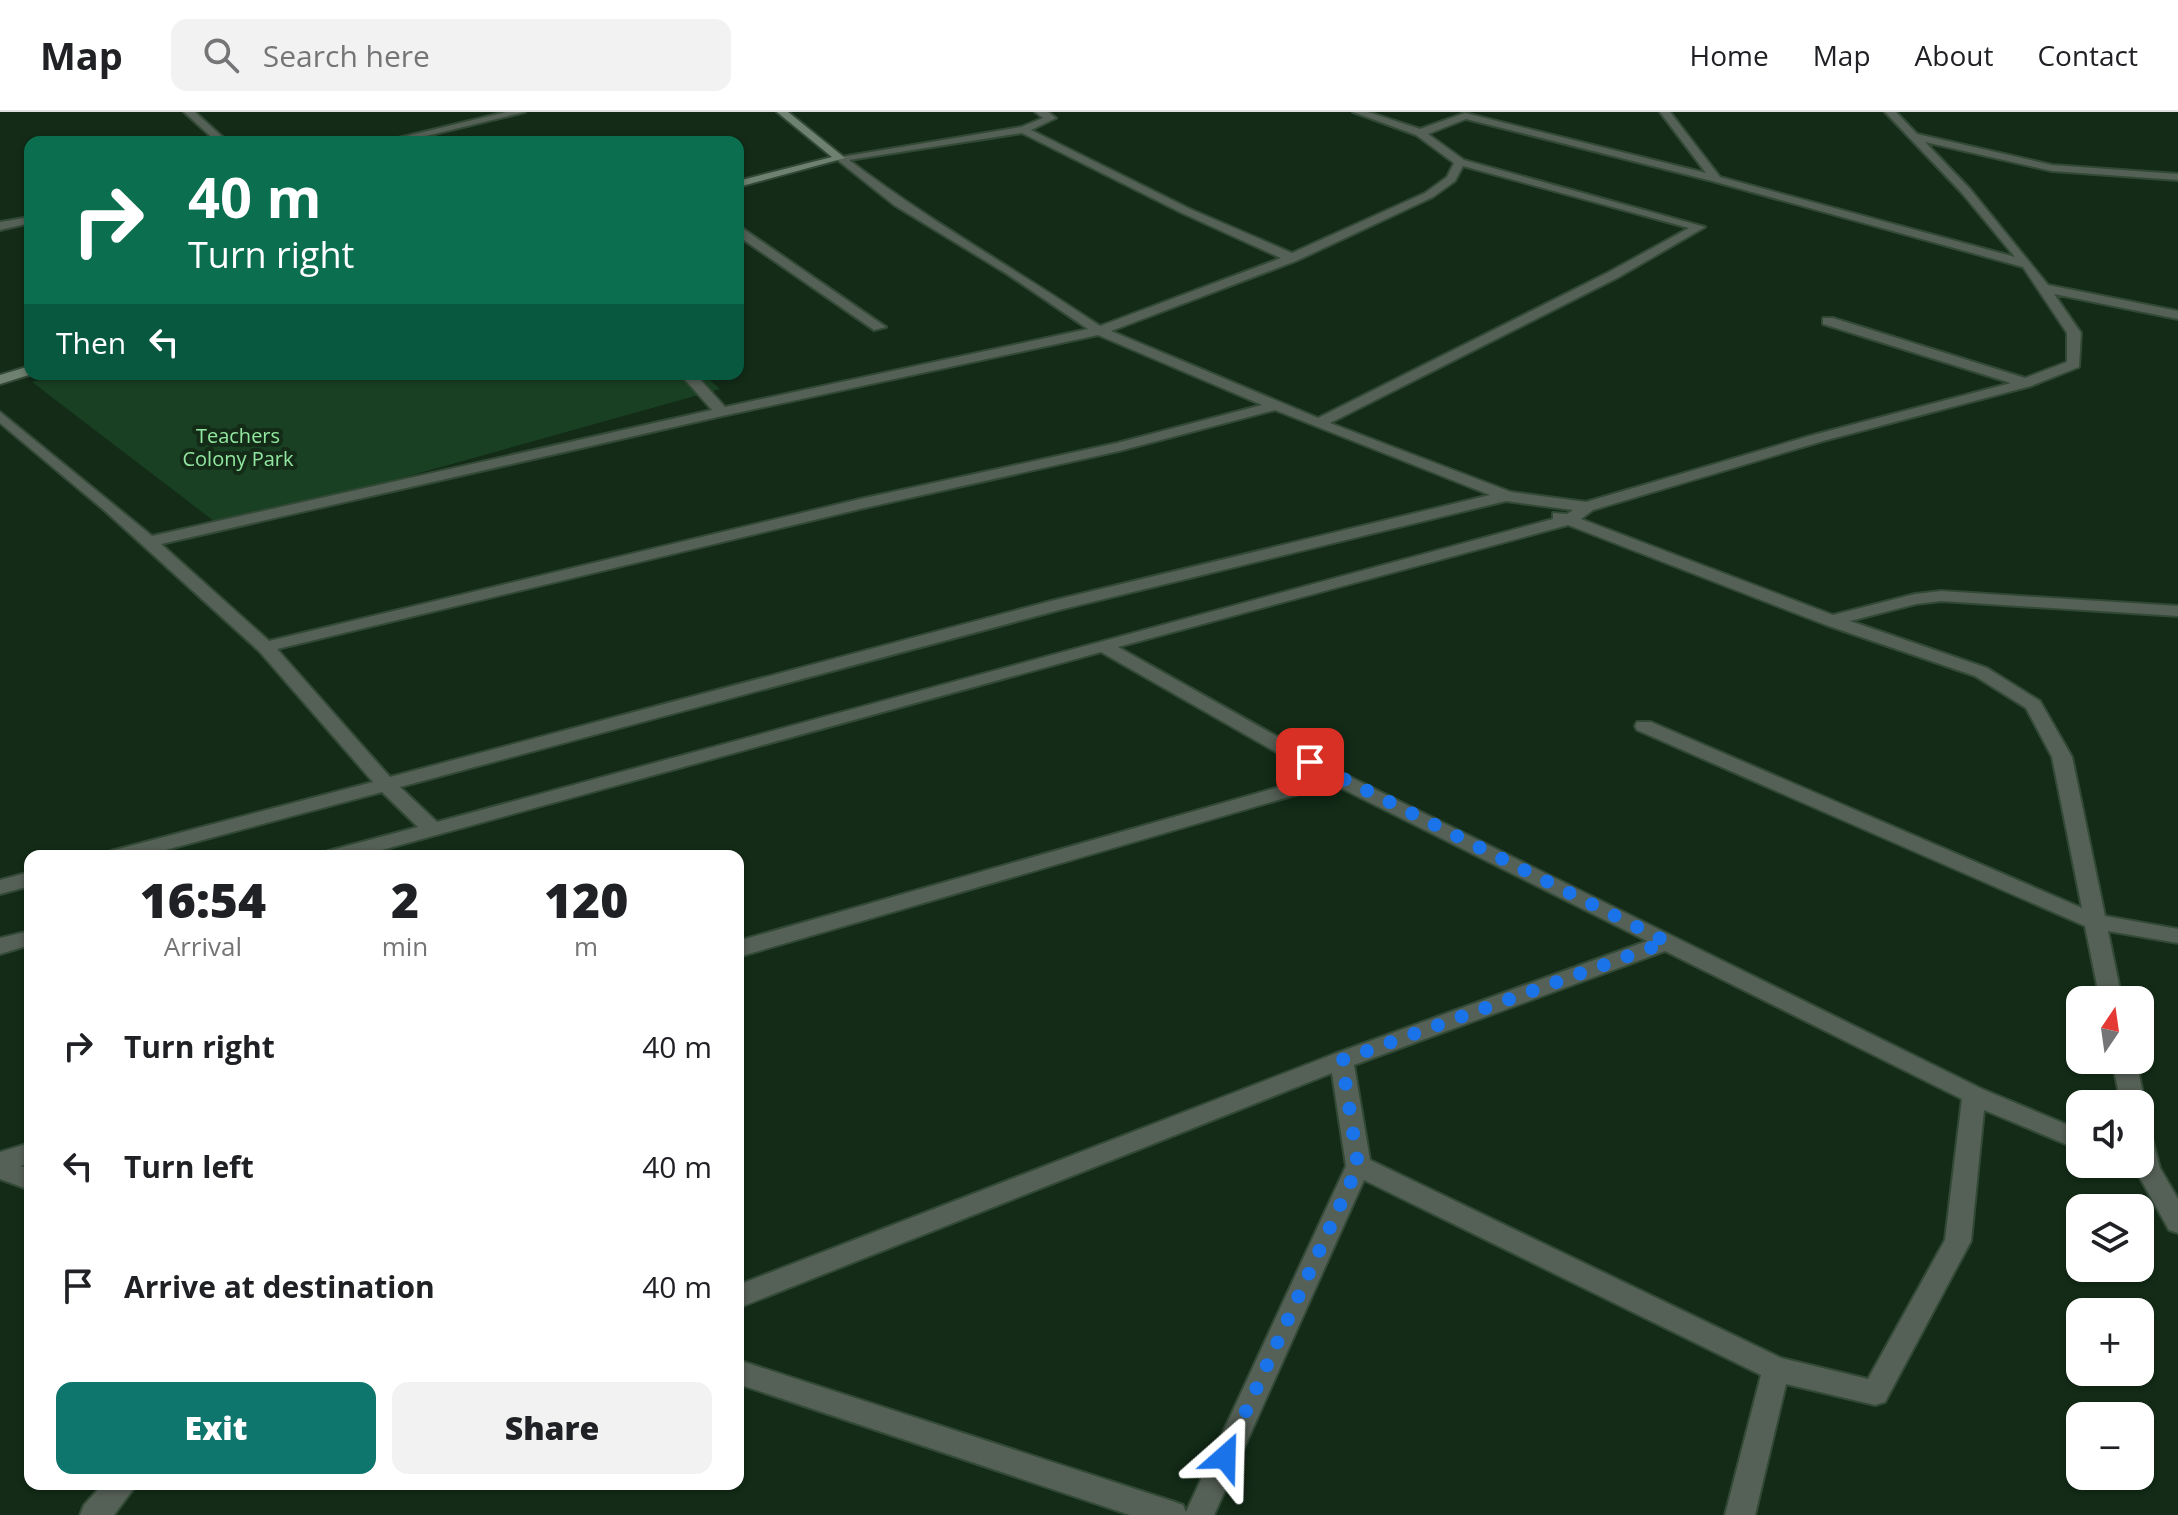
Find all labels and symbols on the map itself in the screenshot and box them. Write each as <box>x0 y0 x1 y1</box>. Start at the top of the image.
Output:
park label: Teachers Colony Park <box>182 422 294 472</box>
pin <box>1276 728 1344 796</box>
north arrow <box>2066 986 2154 1074</box>
position arrow <box>1183 1415 1267 1499</box>

